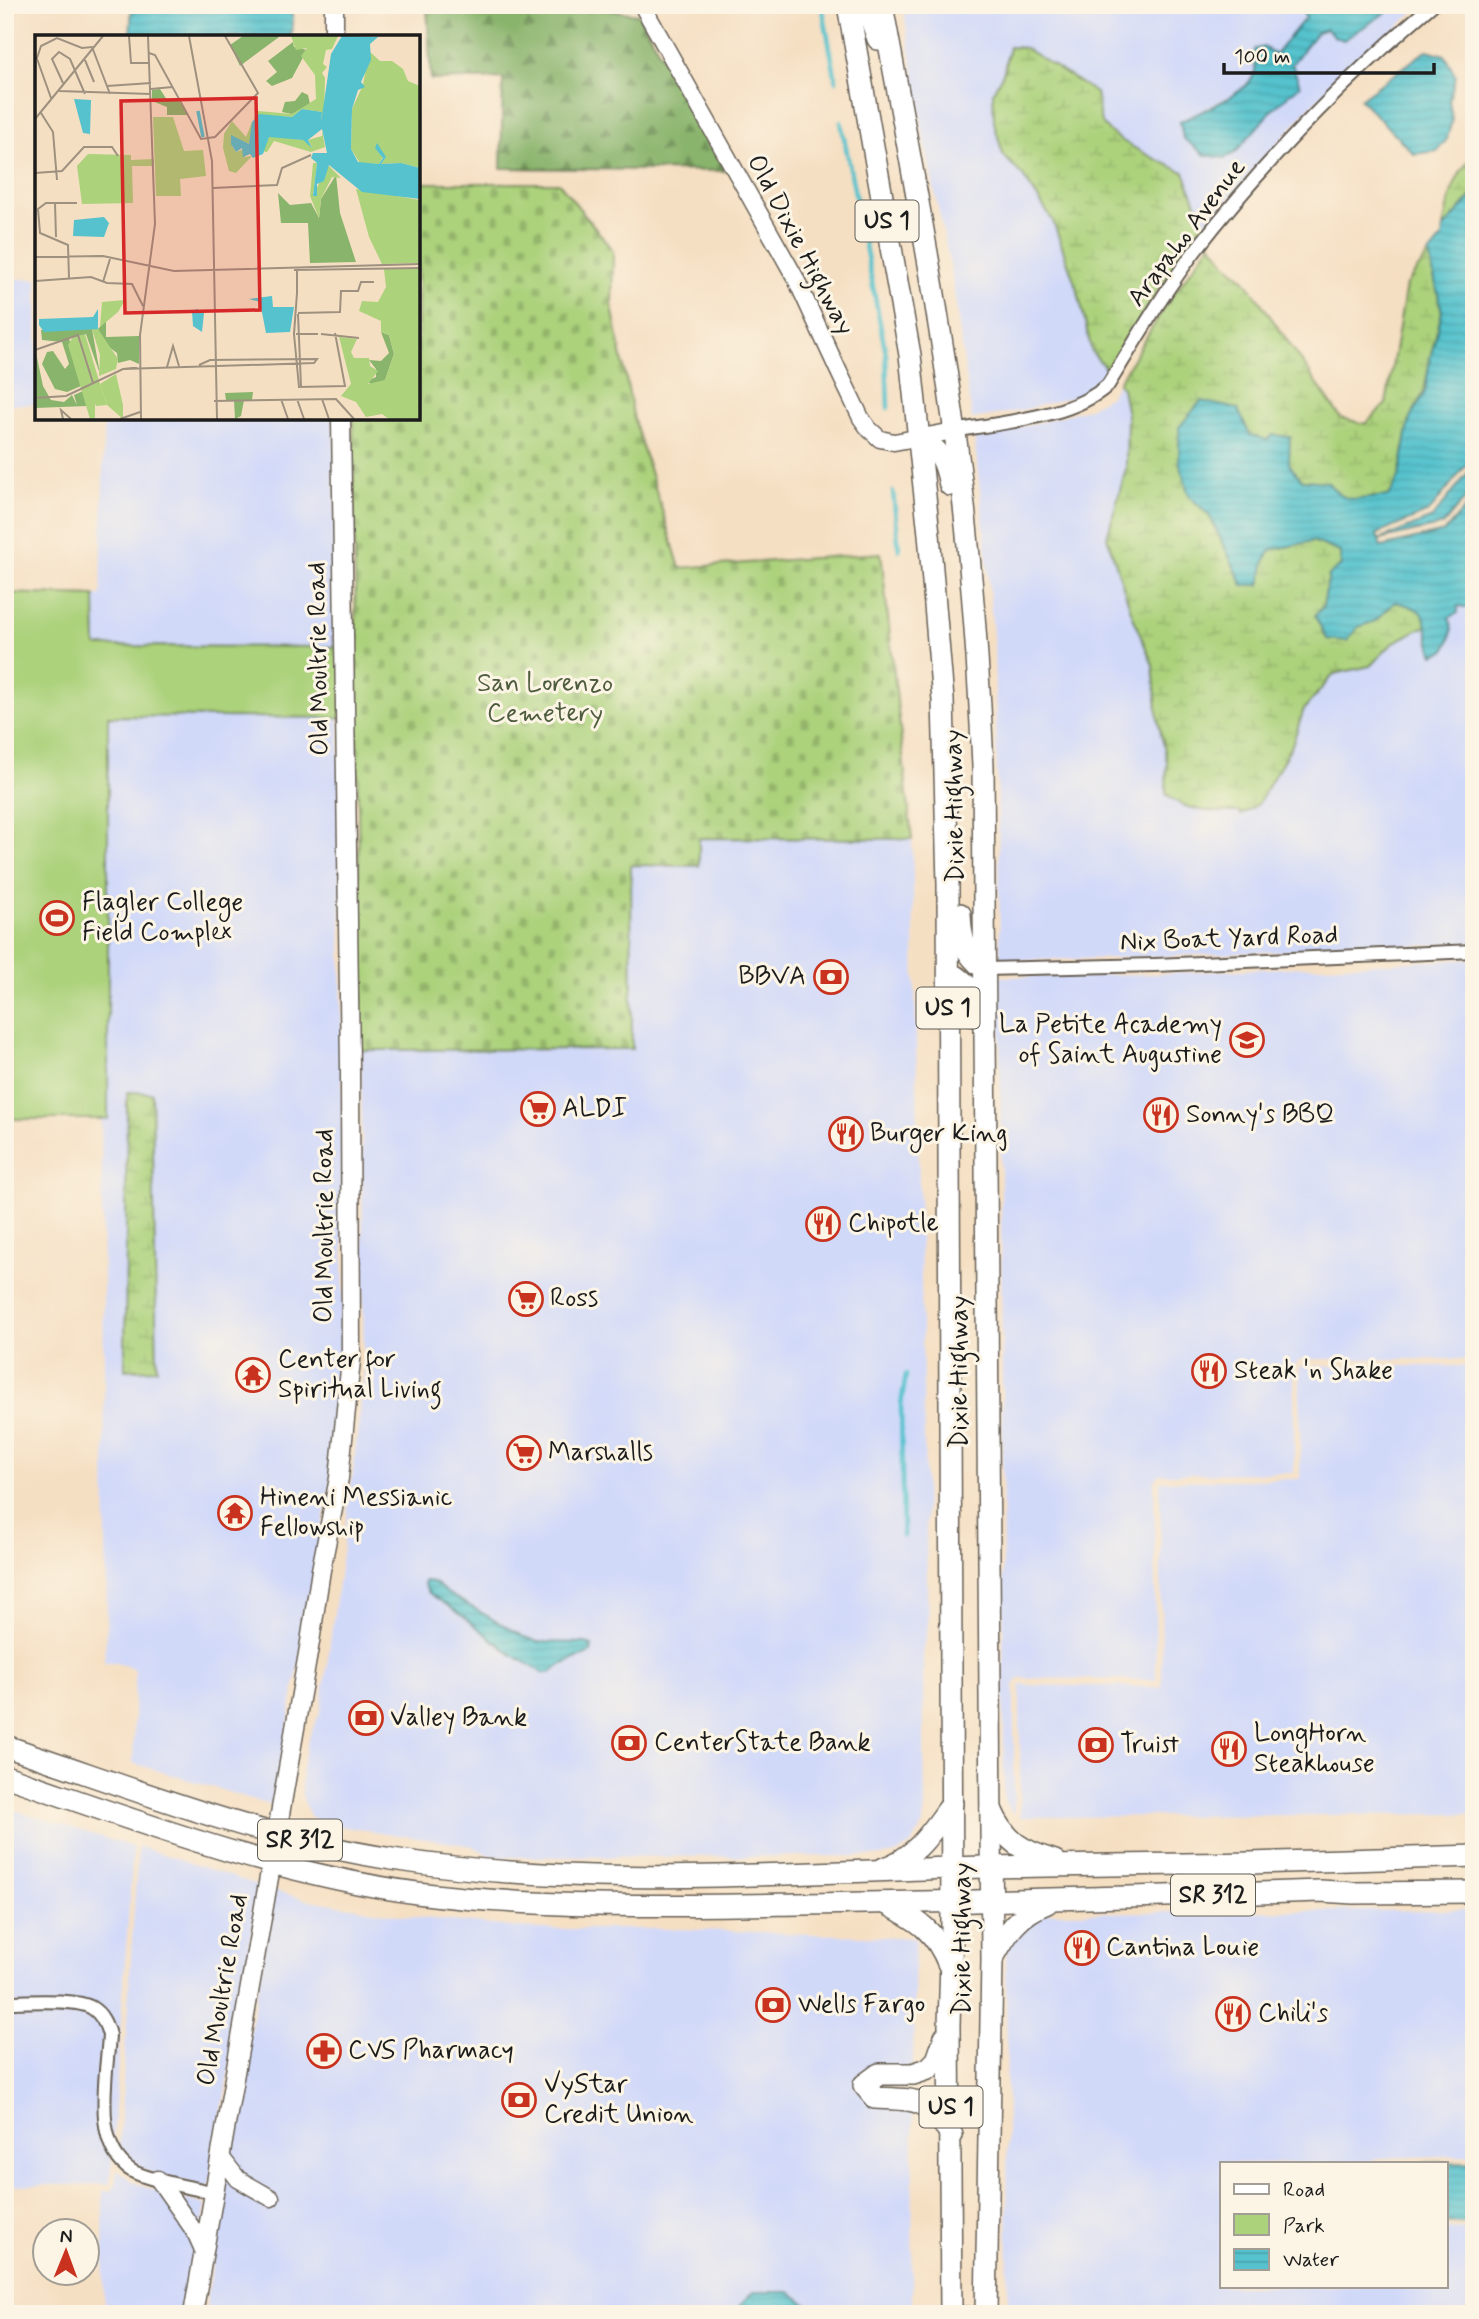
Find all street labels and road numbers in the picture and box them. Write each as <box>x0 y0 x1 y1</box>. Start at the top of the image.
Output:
street label: Old Dixie Highway <box>735 149 862 343</box>
street label: Arapaho Avenue <box>1120 152 1254 314</box>
road number: US 1 <box>856 201 918 242</box>
street label: Old Moultrie Road <box>300 562 338 756</box>
street label: Dixie Highway <box>937 729 976 883</box>
street label: Nix Boat Yard Road <box>1119 918 1339 960</box>
road number: US 1 <box>916 988 979 1028</box>
street label: Old Moultrie Road <box>308 1129 342 1323</box>
street label: Dixie Highway <box>943 1295 980 1449</box>
road number: SR 312 <box>258 1819 342 1860</box>
street label: Dixie Highway <box>946 1862 983 2016</box>
road number: SR 312 <box>1171 1874 1255 1916</box>
street label: Old Moultrie Road <box>189 1892 257 2088</box>
road number: US 1 <box>920 2086 982 2128</box>

